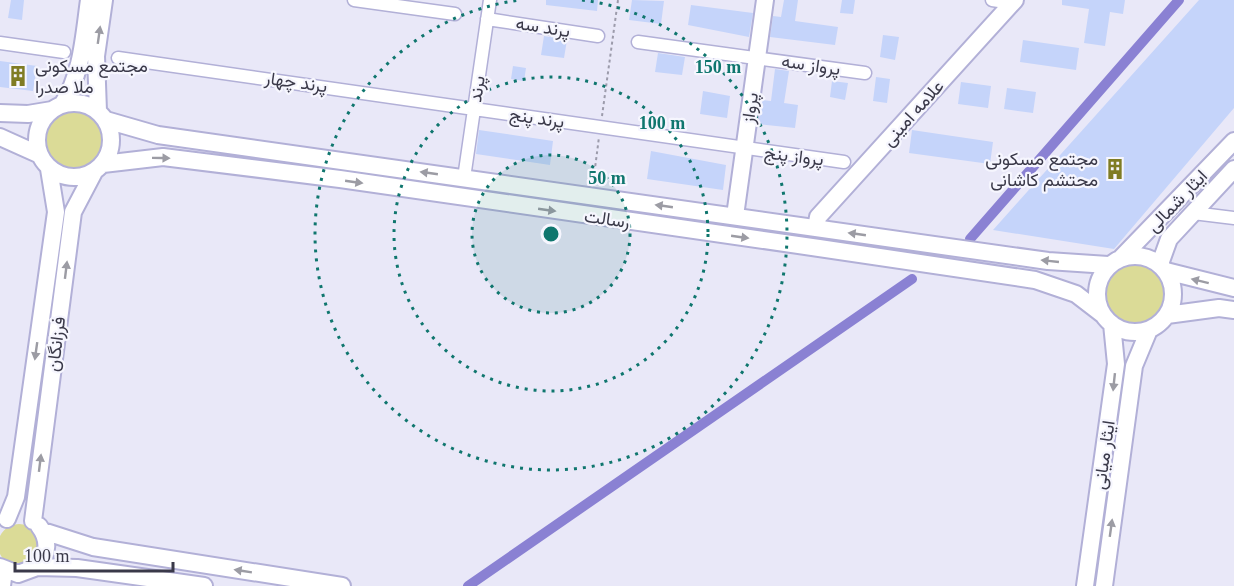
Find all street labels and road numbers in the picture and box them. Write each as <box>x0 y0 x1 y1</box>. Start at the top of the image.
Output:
street label: پرند سه <box>514 13 572 43</box>
street label: پرواز سه <box>780 51 842 81</box>
street label: پرند چهار <box>262 68 329 98</box>
street label: پرند <box>465 74 491 104</box>
street label: علامه امینی <box>878 76 949 151</box>
street label: پرواز <box>738 91 764 126</box>
street label: پرند پنج <box>508 104 566 134</box>
street label: پرواز پنج <box>763 142 825 172</box>
street label: ایثار شمالی <box>1143 166 1212 237</box>
street label: رسالت <box>583 206 631 233</box>
street label: فرزانگان <box>43 315 70 373</box>
street label: ایثار میانی <box>1089 419 1120 491</box>

